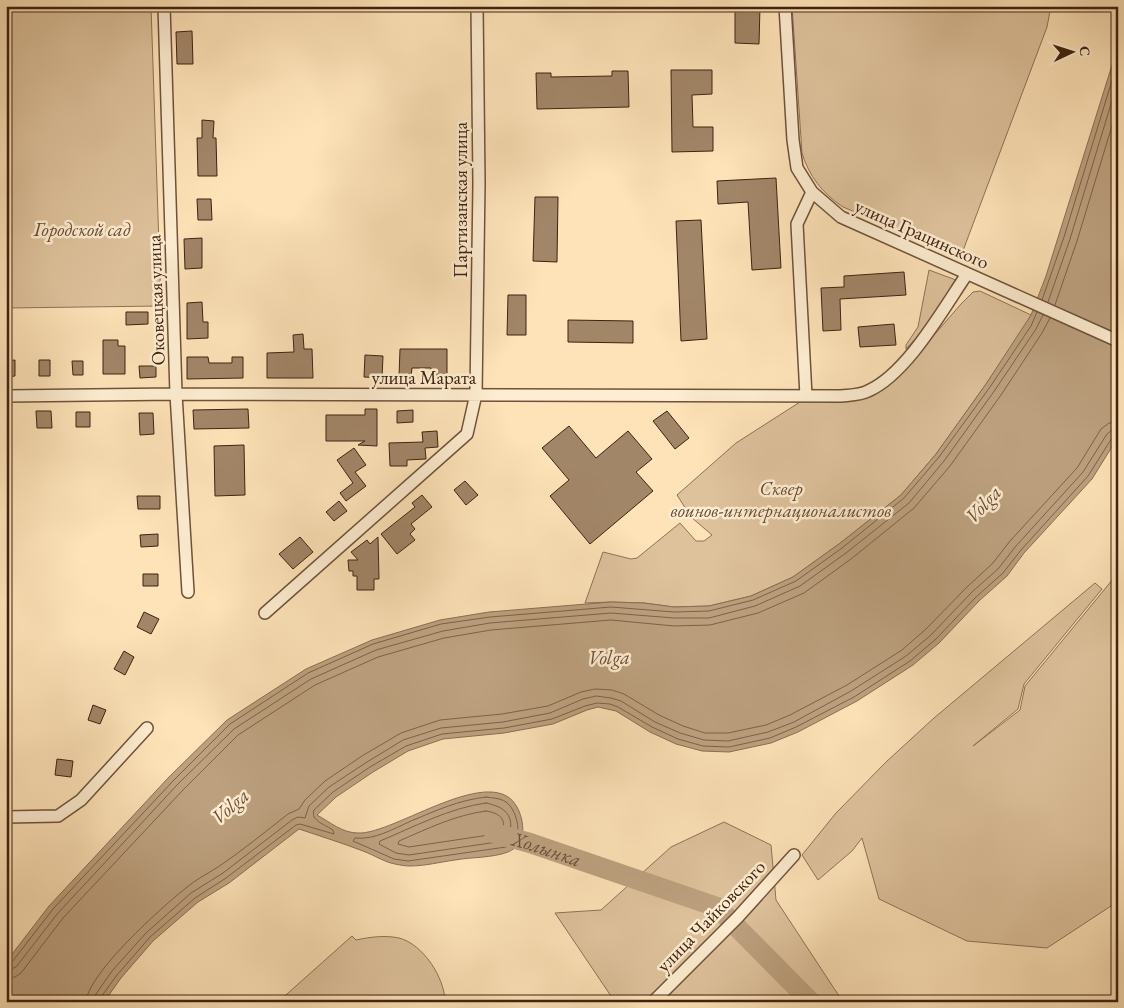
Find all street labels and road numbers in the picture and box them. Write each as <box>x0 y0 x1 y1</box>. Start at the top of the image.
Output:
street label: Партизанская улица <box>448 121 473 278</box>
street label: улица Грацинского <box>851 193 993 275</box>
street label: Оковецкая улица <box>141 234 171 366</box>
street label: улица Марата <box>372 365 477 390</box>
street label: улица Чайковского <box>651 855 771 977</box>

